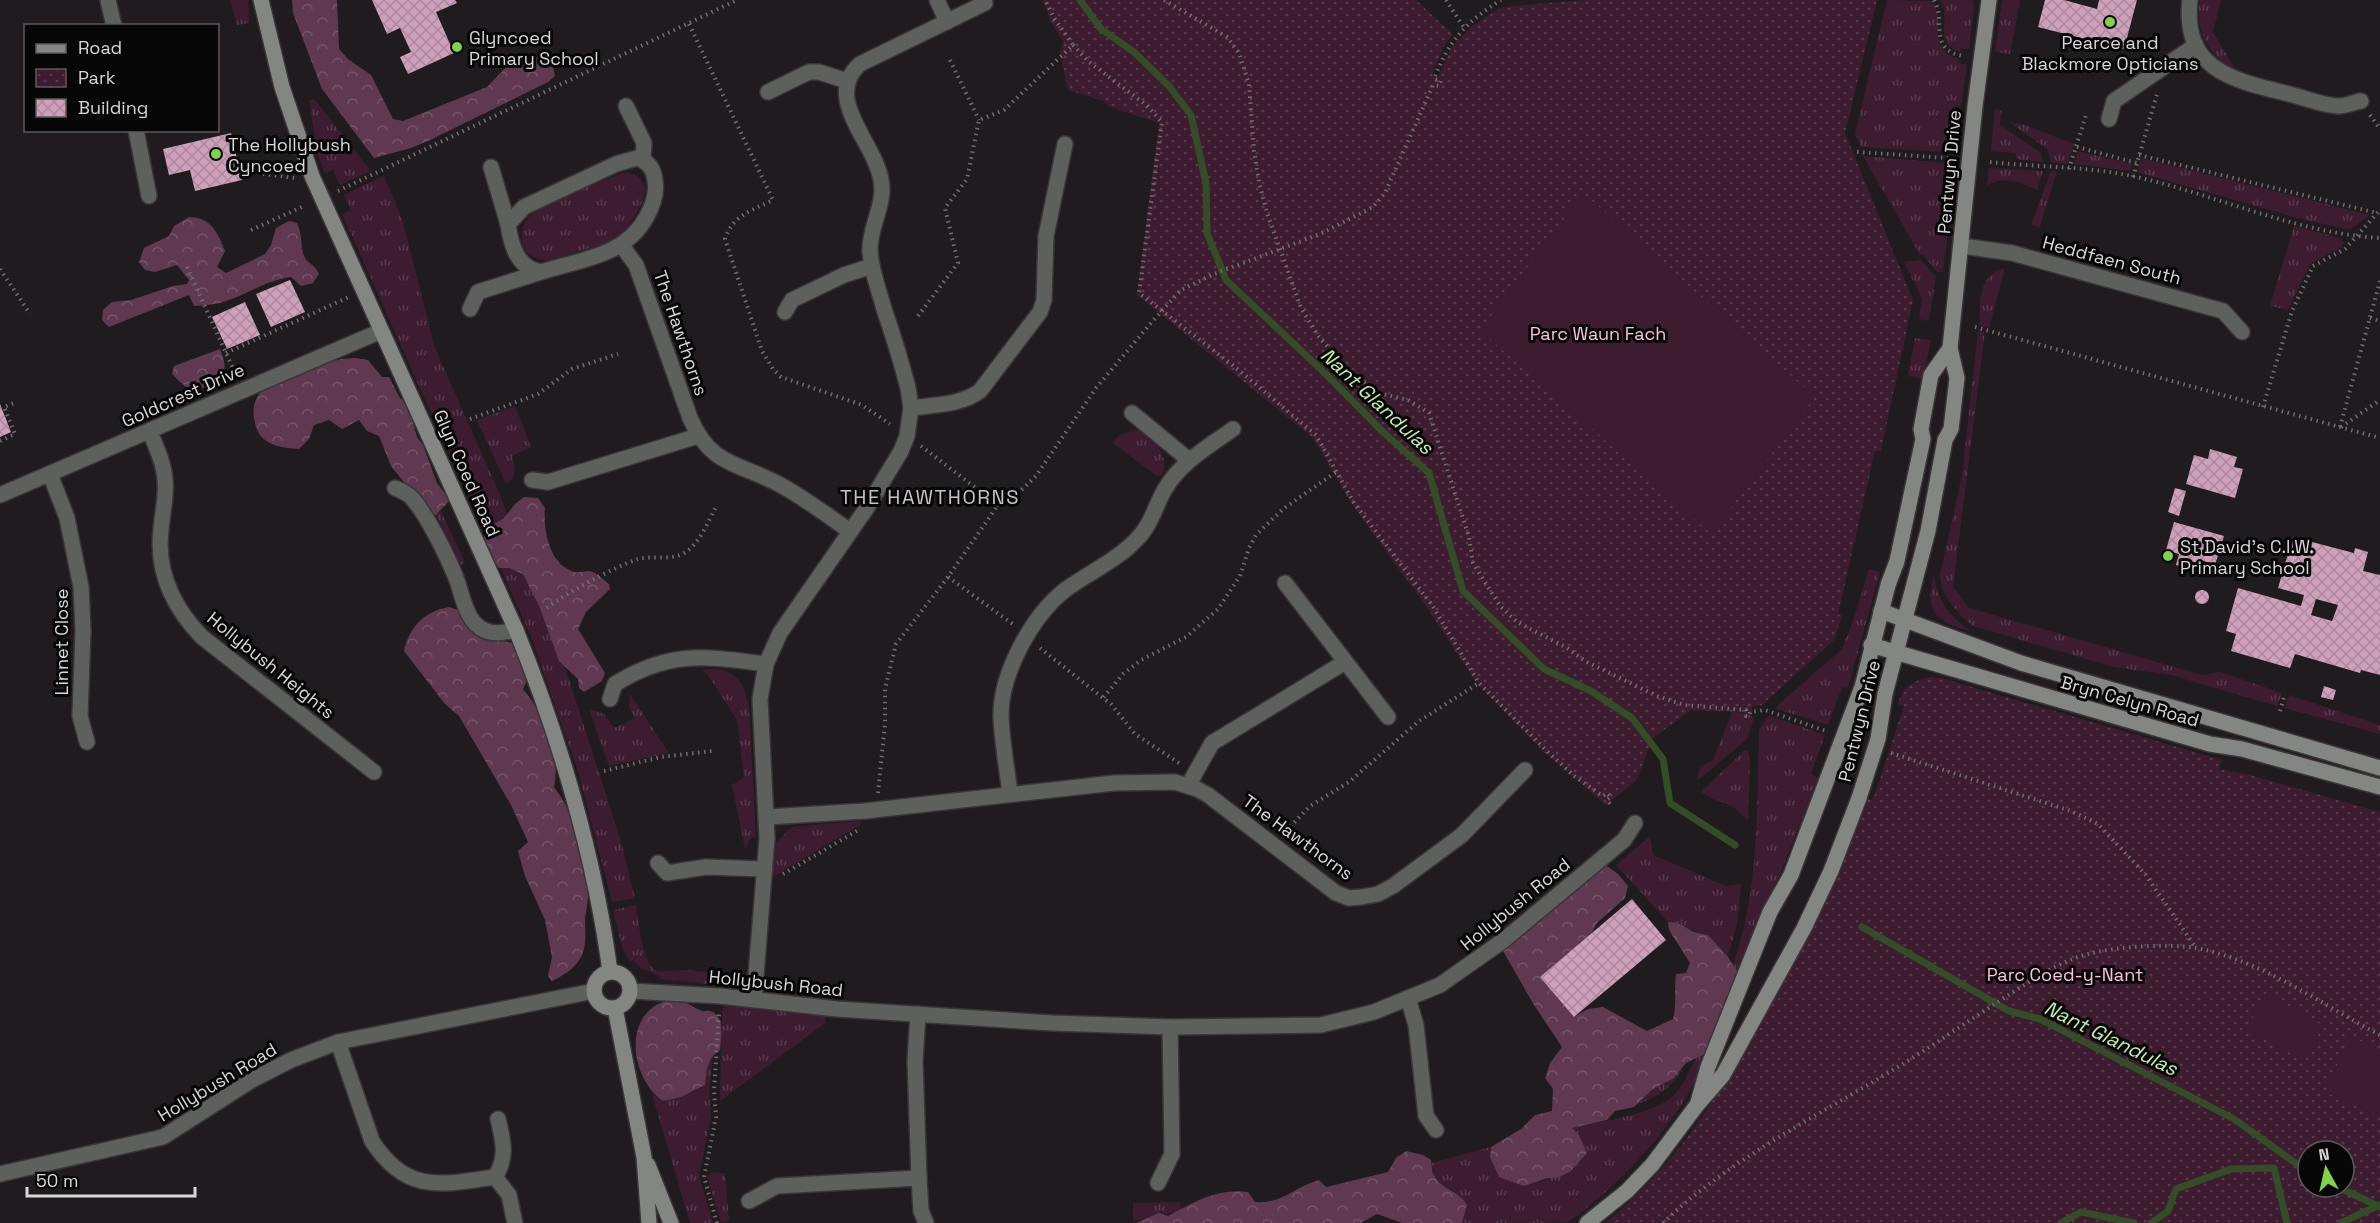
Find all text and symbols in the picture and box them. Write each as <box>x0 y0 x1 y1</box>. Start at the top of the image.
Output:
marker: Pearce and Blackmore Opticians <box>2103 15 2117 29</box>
legend <box>24 24 219 132</box>
place label: Glyncoed Primary School <box>469 26 599 70</box>
place label: Pearce and Blackmore Opticians <box>2021 31 2199 75</box>
text: Road <box>78 36 122 59</box>
marker: Glyncoed Primary School <box>450 40 464 54</box>
text: Park <box>78 66 116 89</box>
text: Building <box>78 96 148 119</box>
street label: Pentwyn Drive <box>1932 109 1966 235</box>
place label: The Hollybush Cyncoed <box>228 133 351 177</box>
marker: The Hollybush Cyncoed <box>209 147 223 161</box>
street label: Heddfaen South <box>2040 230 2184 290</box>
street label: The Hawthorns <box>649 267 713 399</box>
park label: Parc Waun Fach <box>1530 322 1666 345</box>
water label: Nant Glandulas <box>1315 342 1440 461</box>
street label: Goldcrest Drive <box>118 358 248 432</box>
street label: Glyn Coed Road <box>429 406 505 540</box>
district label: THE HAWTHORNS <box>840 484 1020 510</box>
place label: St David's C.I.W. Primary School <box>2180 535 2314 579</box>
marker: St David's C.I.W. Primary School <box>2161 549 2175 563</box>
street label: Linnet Close <box>50 589 73 695</box>
street label: Hollybush Heights <box>203 607 339 723</box>
street label: Pentwyn Drive <box>1833 658 1885 784</box>
street label: Bryn Celyn Road <box>2058 670 2202 732</box>
street label: The Hawthorns <box>1238 789 1358 885</box>
street label: Hollybush Road <box>1455 853 1575 955</box>
park label: Parc Coed-y-Nant <box>1987 963 2143 986</box>
street label: Hollybush Road <box>708 965 844 1001</box>
water label: Nant Glandulas <box>2040 995 2183 1082</box>
street label: Hollybush Road <box>153 1037 281 1127</box>
north arrow <box>2296 1139 2356 1199</box>
text: N <box>2317 1143 2331 1166</box>
scale bar <box>27 1160 195 1198</box>
text: 50 m <box>36 1169 78 1192</box>

